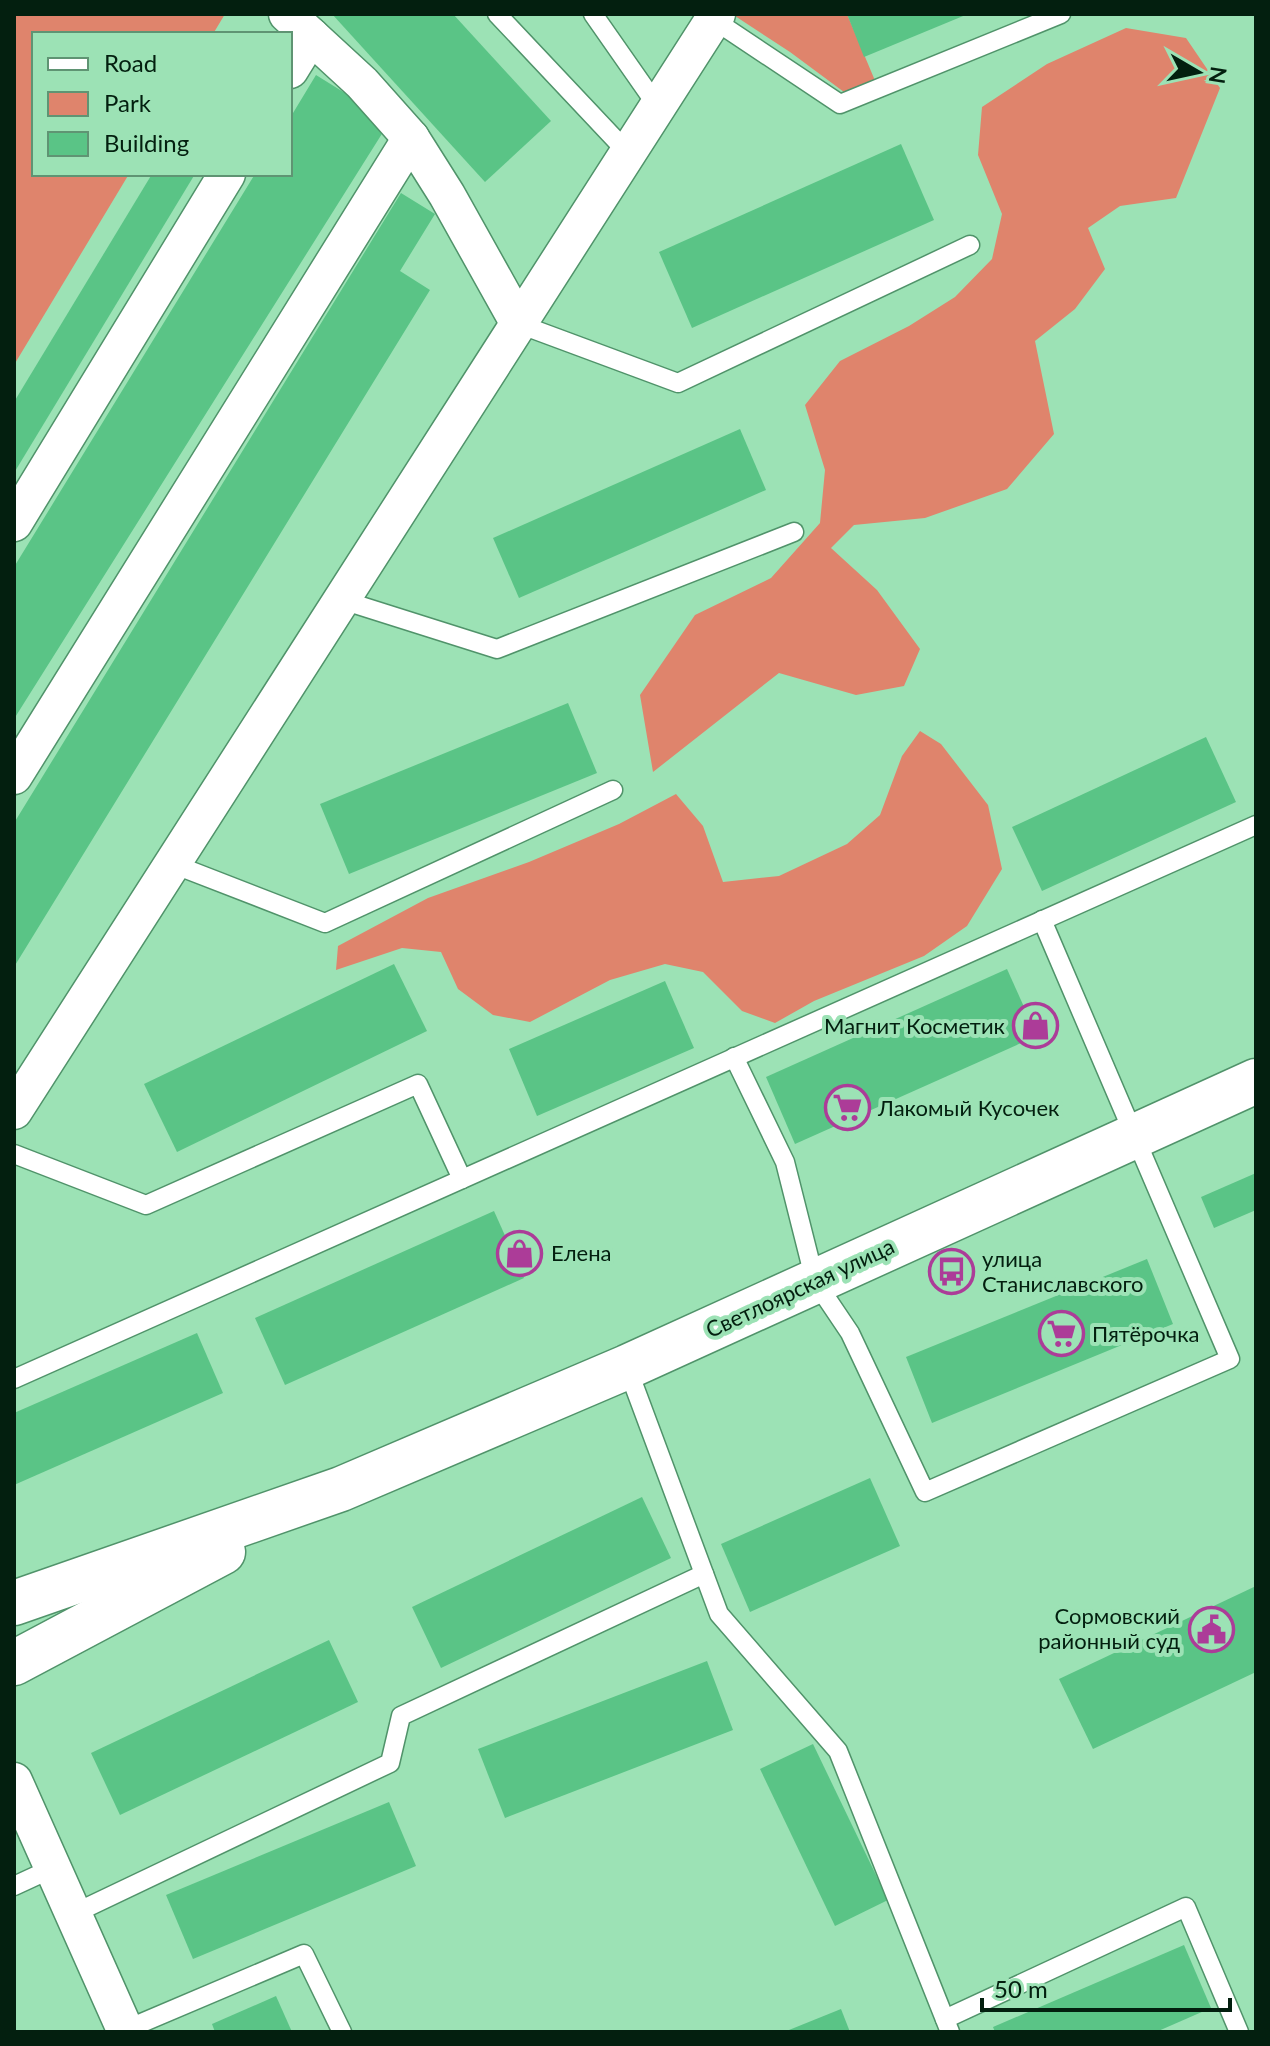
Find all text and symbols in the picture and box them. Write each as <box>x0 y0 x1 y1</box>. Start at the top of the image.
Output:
legend <box>32 32 292 176</box>
north arrow <box>1158 32 1238 112</box>
text: Road <box>104 48 157 77</box>
text: N <box>1204 65 1233 86</box>
text: Park <box>104 88 152 117</box>
text: Building <box>104 128 189 157</box>
shop icon: Магнит Косметик <box>1012 1002 1060 1050</box>
place label: Магнит Косметик <box>824 1012 1006 1039</box>
supermarket icon: Лакомый Кусочек <box>823 1084 871 1132</box>
place label: Лакомый Кусочек <box>877 1094 1060 1121</box>
shop icon: Елена <box>496 1229 544 1277</box>
street label: Светлоярская улица <box>701 1232 898 1343</box>
place label: Елена <box>551 1239 612 1266</box>
place label: улица Станиславского <box>982 1245 1143 1297</box>
bus stop icon: улица Станиславского <box>927 1248 975 1296</box>
supermarket icon: Пятёрочка <box>1037 1310 1085 1358</box>
place label: Пятёрочка <box>1092 1320 1199 1347</box>
place label: Сормовский районный суд <box>1038 1602 1180 1654</box>
public building icon: Сормовский районный суд <box>1187 1605 1235 1653</box>
scale bar <box>982 1962 1230 2012</box>
text: 50 m <box>994 1974 1048 2003</box>

